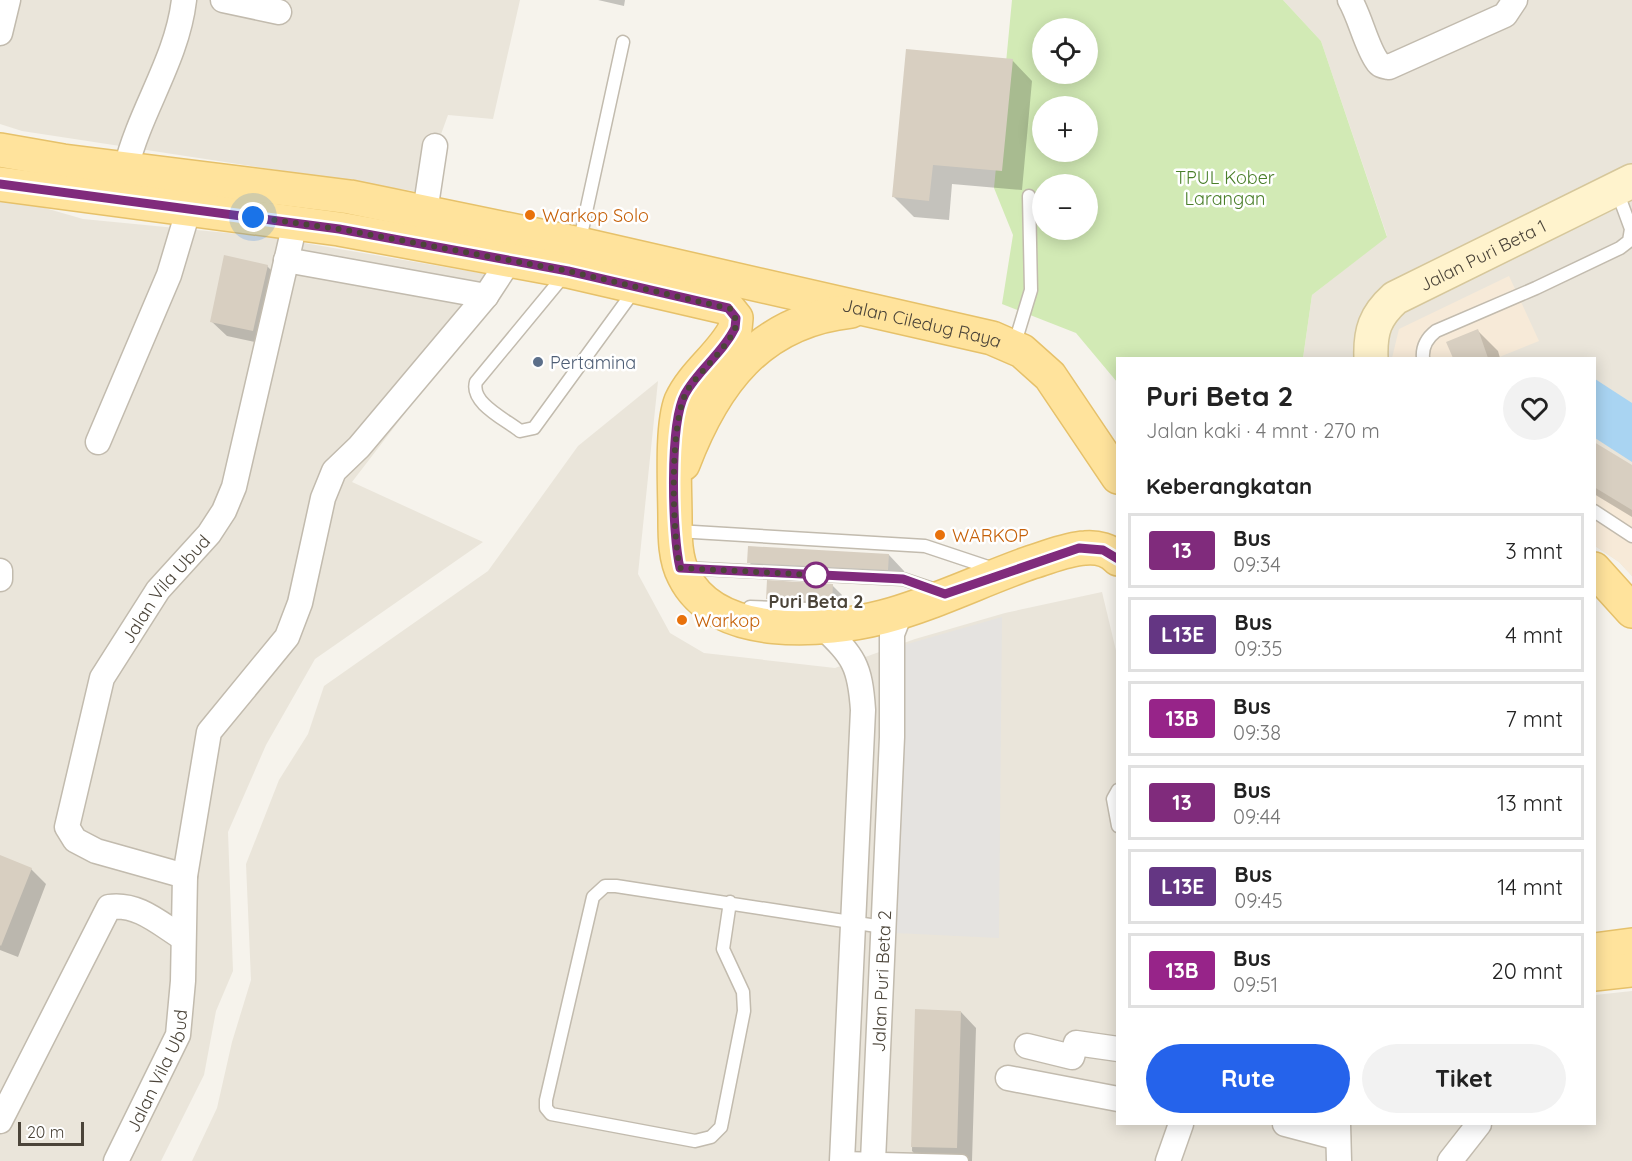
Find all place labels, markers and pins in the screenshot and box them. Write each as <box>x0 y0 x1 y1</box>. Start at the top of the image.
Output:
place label: Warkop Solo <box>542 204 649 227</box>
marker: Warkop Solo <box>523 208 537 222</box>
place label: Pertamina <box>550 351 636 374</box>
marker: Pertamina <box>531 355 545 369</box>
place label: WARKOP <box>952 524 1029 547</box>
marker: WARKOP <box>933 528 947 542</box>
marker: Puri Beta 2 <box>803 562 829 588</box>
place label: Puri Beta 2 <box>769 590 863 613</box>
place label: Warkop <box>694 609 760 632</box>
marker: Warkop <box>675 613 689 627</box>

